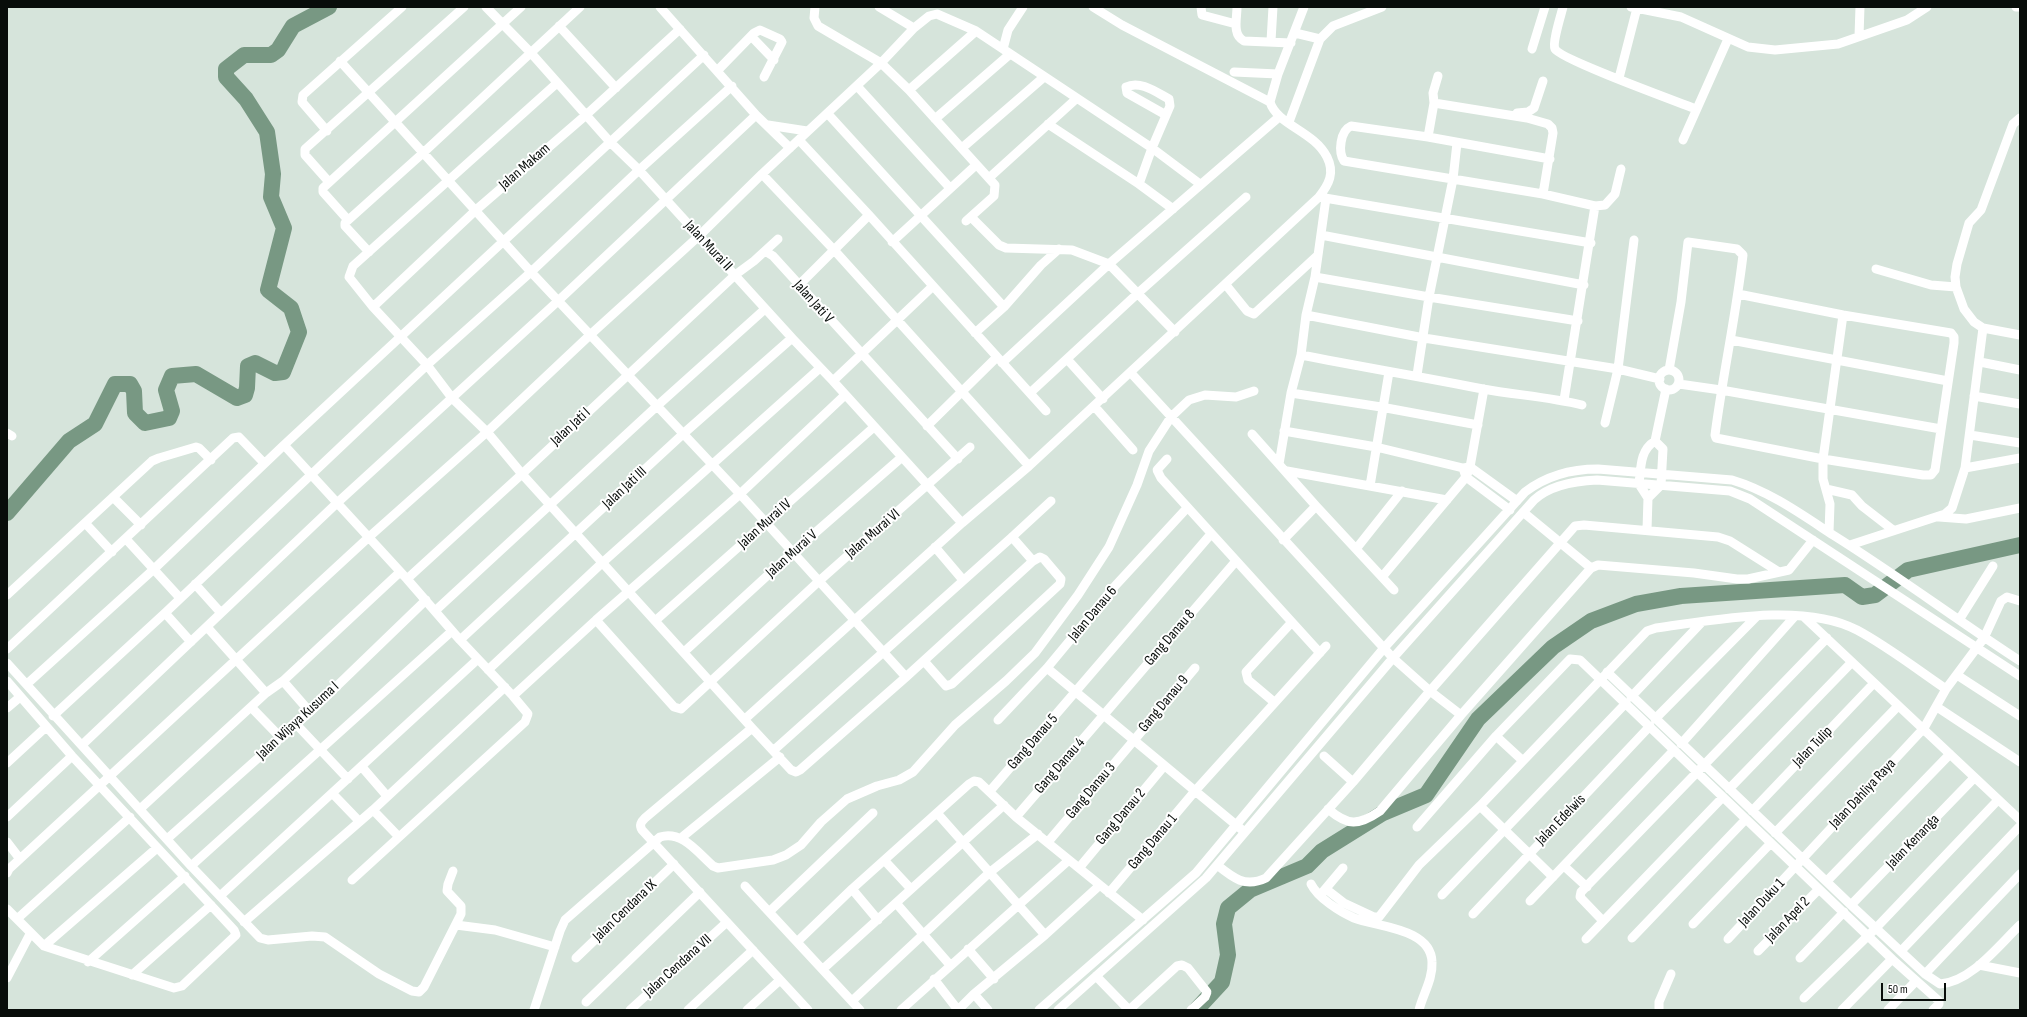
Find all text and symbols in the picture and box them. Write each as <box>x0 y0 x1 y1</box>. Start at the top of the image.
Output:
street label: Jalan Makam <box>496 140 554 194</box>
street label: Jalan Murai II <box>680 217 736 275</box>
street label: Jalan Jati V <box>789 277 837 327</box>
street label: Jalan Jati I <box>547 404 595 450</box>
street label: Jalan Jati III <box>599 463 651 513</box>
street label: Jalan Murai IV <box>734 495 796 553</box>
street label: Jalan Murai VI <box>842 505 904 563</box>
street label: Jalan Murai V <box>763 526 821 582</box>
street label: Jalan Danau 6 <box>1065 583 1121 645</box>
street label: Gang Danau 8 <box>1141 606 1199 670</box>
street label: Gang Danau 9 <box>1135 672 1193 736</box>
street label: Jalan Wijaya Kusuma I <box>253 678 343 764</box>
street label: Gang Danau 5 <box>1004 710 1062 774</box>
street label: Jalan Tulip <box>1789 723 1837 771</box>
street label: Gang Danau 4 <box>1031 734 1089 798</box>
street label: Jalan Dahliya Raya <box>1826 755 1900 833</box>
street label: Gang Danau 3 <box>1062 759 1120 823</box>
street label: Gang Danau 2 <box>1092 785 1150 849</box>
street label: Jalan Edelwis <box>1532 791 1590 849</box>
street label: Gang Danau 1 <box>1125 811 1181 873</box>
street label: Jalan Kenanga <box>1883 811 1943 873</box>
street label: Jalan Duku 1 <box>1735 875 1789 931</box>
street label: Jalan Cendana IX <box>589 876 661 946</box>
street label: Jalan Apel 2 <box>1762 893 1814 947</box>
street label: Jalan Cendana VII <box>640 931 716 1001</box>
scale bar <box>1883 975 1948 1001</box>
text: 50 m <box>1888 982 1908 997</box>

